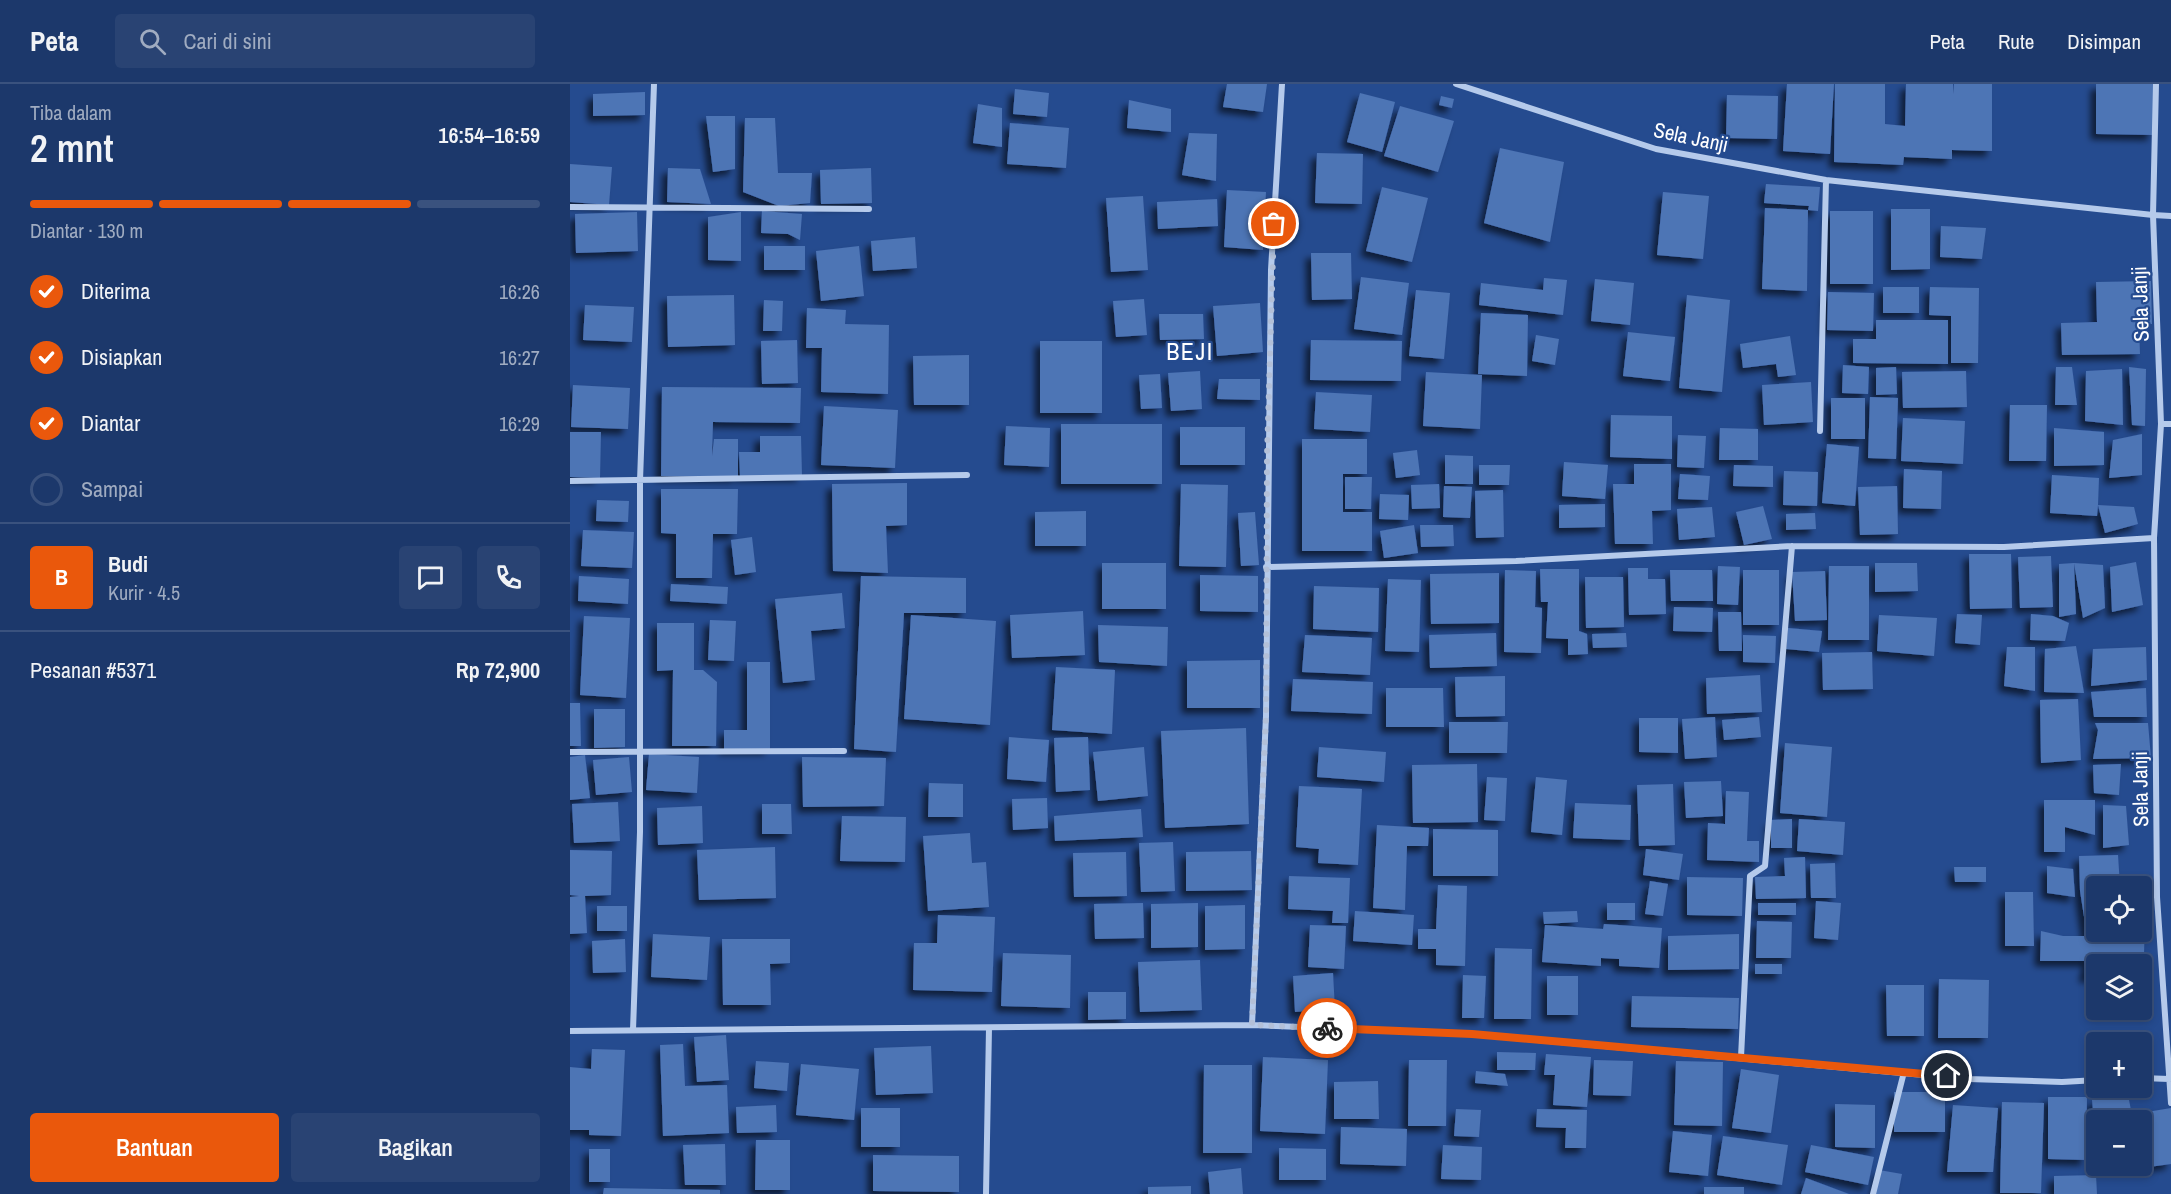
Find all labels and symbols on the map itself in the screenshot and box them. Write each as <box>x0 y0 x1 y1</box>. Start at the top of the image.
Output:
street label: Sela Janji <box>1651 115 1731 159</box>
pin <box>1248 198 1299 249</box>
street label: Sela Janji <box>2124 266 2156 342</box>
district label: BEJI <box>1166 335 1214 367</box>
street label: Sela Janji <box>2125 751 2155 827</box>
courier <box>1297 998 1357 1058</box>
pin <box>1921 1050 1972 1101</box>

